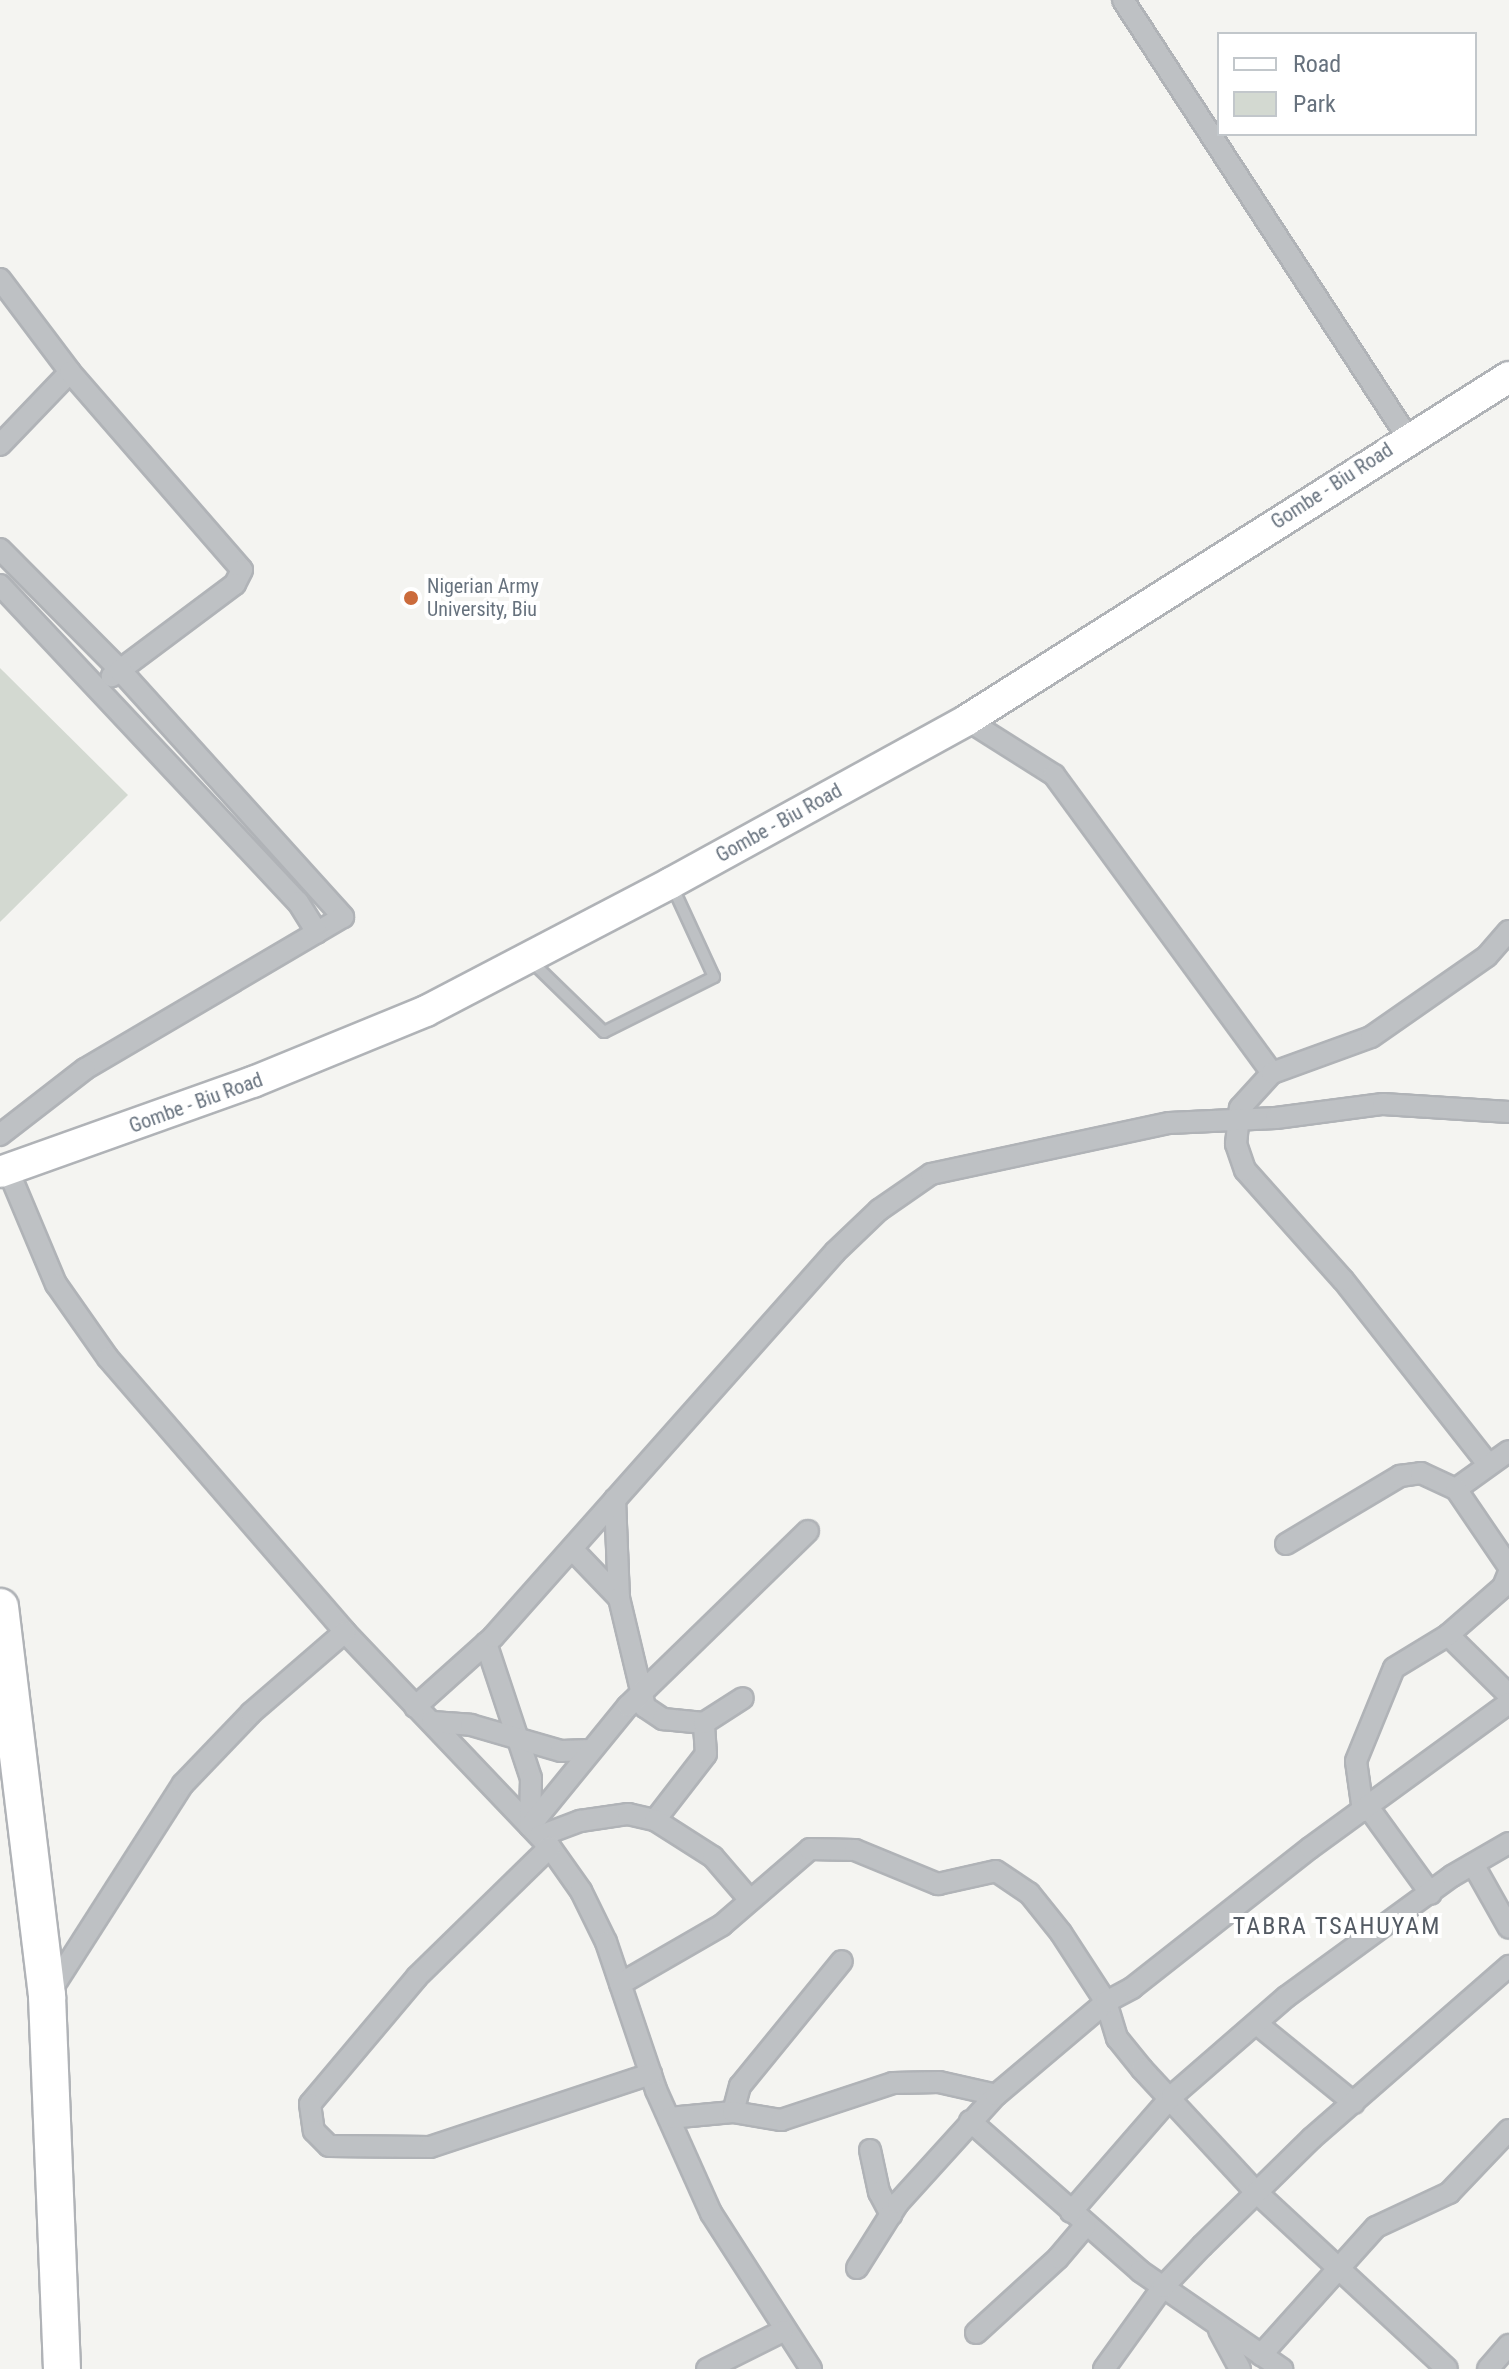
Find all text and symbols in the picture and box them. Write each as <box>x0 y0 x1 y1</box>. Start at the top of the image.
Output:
legend <box>1217 32 1477 136</box>
text: Road <box>1293 50 1341 78</box>
text: Park <box>1293 90 1336 118</box>
street label: Gombe - Biu Road <box>1267 438 1397 534</box>
place label: Nigerian Army University, Biu <box>427 574 539 621</box>
marker: Nigerian Army University, Biu <box>402 589 420 607</box>
street label: Gombe - Biu Road <box>712 779 846 867</box>
street label: Gombe - Biu Road <box>126 1068 266 1138</box>
district label: TABRA TSAHUYAM <box>1232 1913 1442 1941</box>

